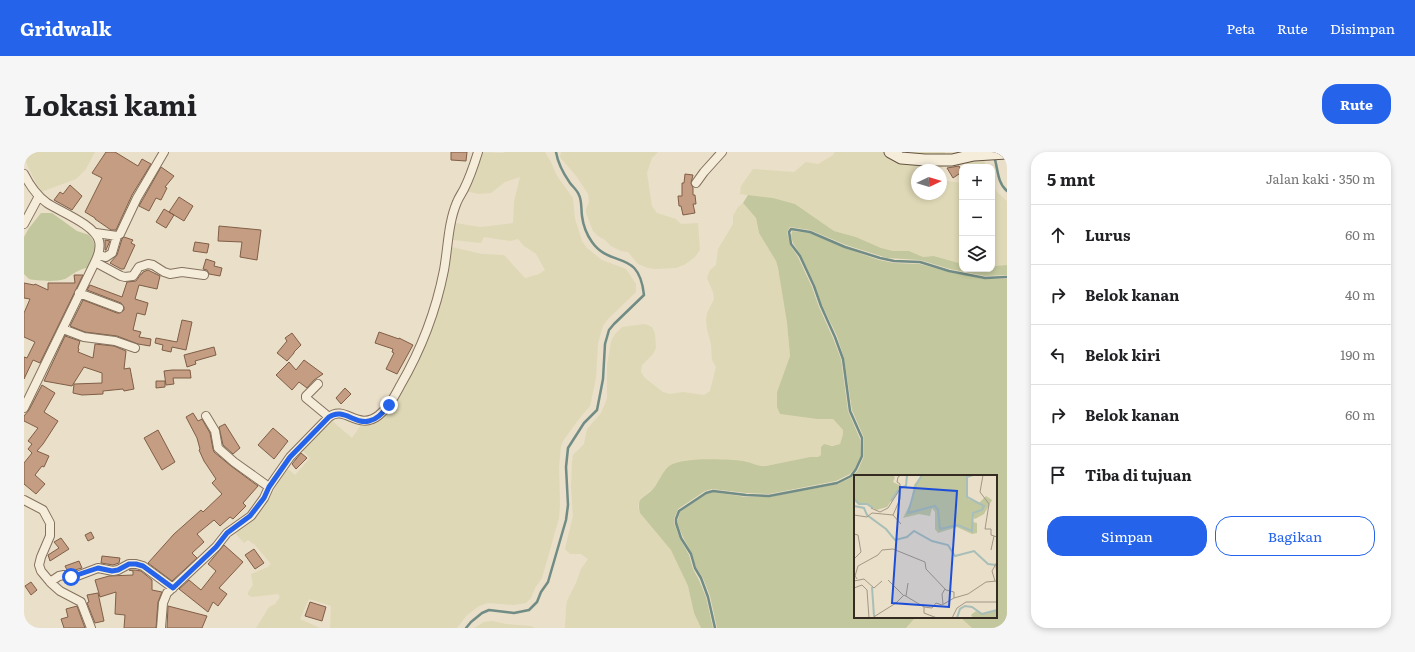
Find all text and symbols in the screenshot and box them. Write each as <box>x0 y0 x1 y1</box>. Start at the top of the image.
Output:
text: Gridwalk <box>20 14 111 42</box>
text: Peta <box>1226 18 1255 38</box>
text: Rute <box>1277 18 1308 38</box>
text: Disimpan <box>1330 18 1395 38</box>
text: Lokasi kami <box>24 83 197 125</box>
button: Rute <box>1322 84 1391 124</box>
north arrow <box>911 164 947 200</box>
map controls <box>959 164 995 272</box>
button: + <box>959 164 995 200</box>
text: 5 mnt <box>1047 166 1095 191</box>
text: Jalan kaki · 350 m <box>1266 169 1375 188</box>
button: − <box>959 200 995 236</box>
text: Lurus <box>1085 223 1130 246</box>
icon: ahead <box>1047 224 1069 246</box>
text: 60 m <box>1345 225 1375 244</box>
button: layers <box>959 236 995 272</box>
text: Belok kanan <box>1085 283 1179 306</box>
icon: right <box>1047 284 1069 306</box>
text: 40 m <box>1345 285 1375 304</box>
text: Belok kiri <box>1085 343 1161 366</box>
icon: left <box>1047 344 1069 366</box>
text: 190 m <box>1340 345 1375 364</box>
route end <box>380 396 398 414</box>
text: Belok kanan <box>1085 403 1179 426</box>
icon: right <box>1047 404 1069 426</box>
text: 60 m <box>1345 405 1375 424</box>
text: Tiba di tujuan <box>1085 463 1192 486</box>
icon: arrive <box>1047 464 1069 486</box>
inset map <box>854 475 997 618</box>
button: Simpan <box>1047 516 1207 556</box>
button: Bagikan <box>1215 516 1375 556</box>
route start <box>62 568 80 586</box>

